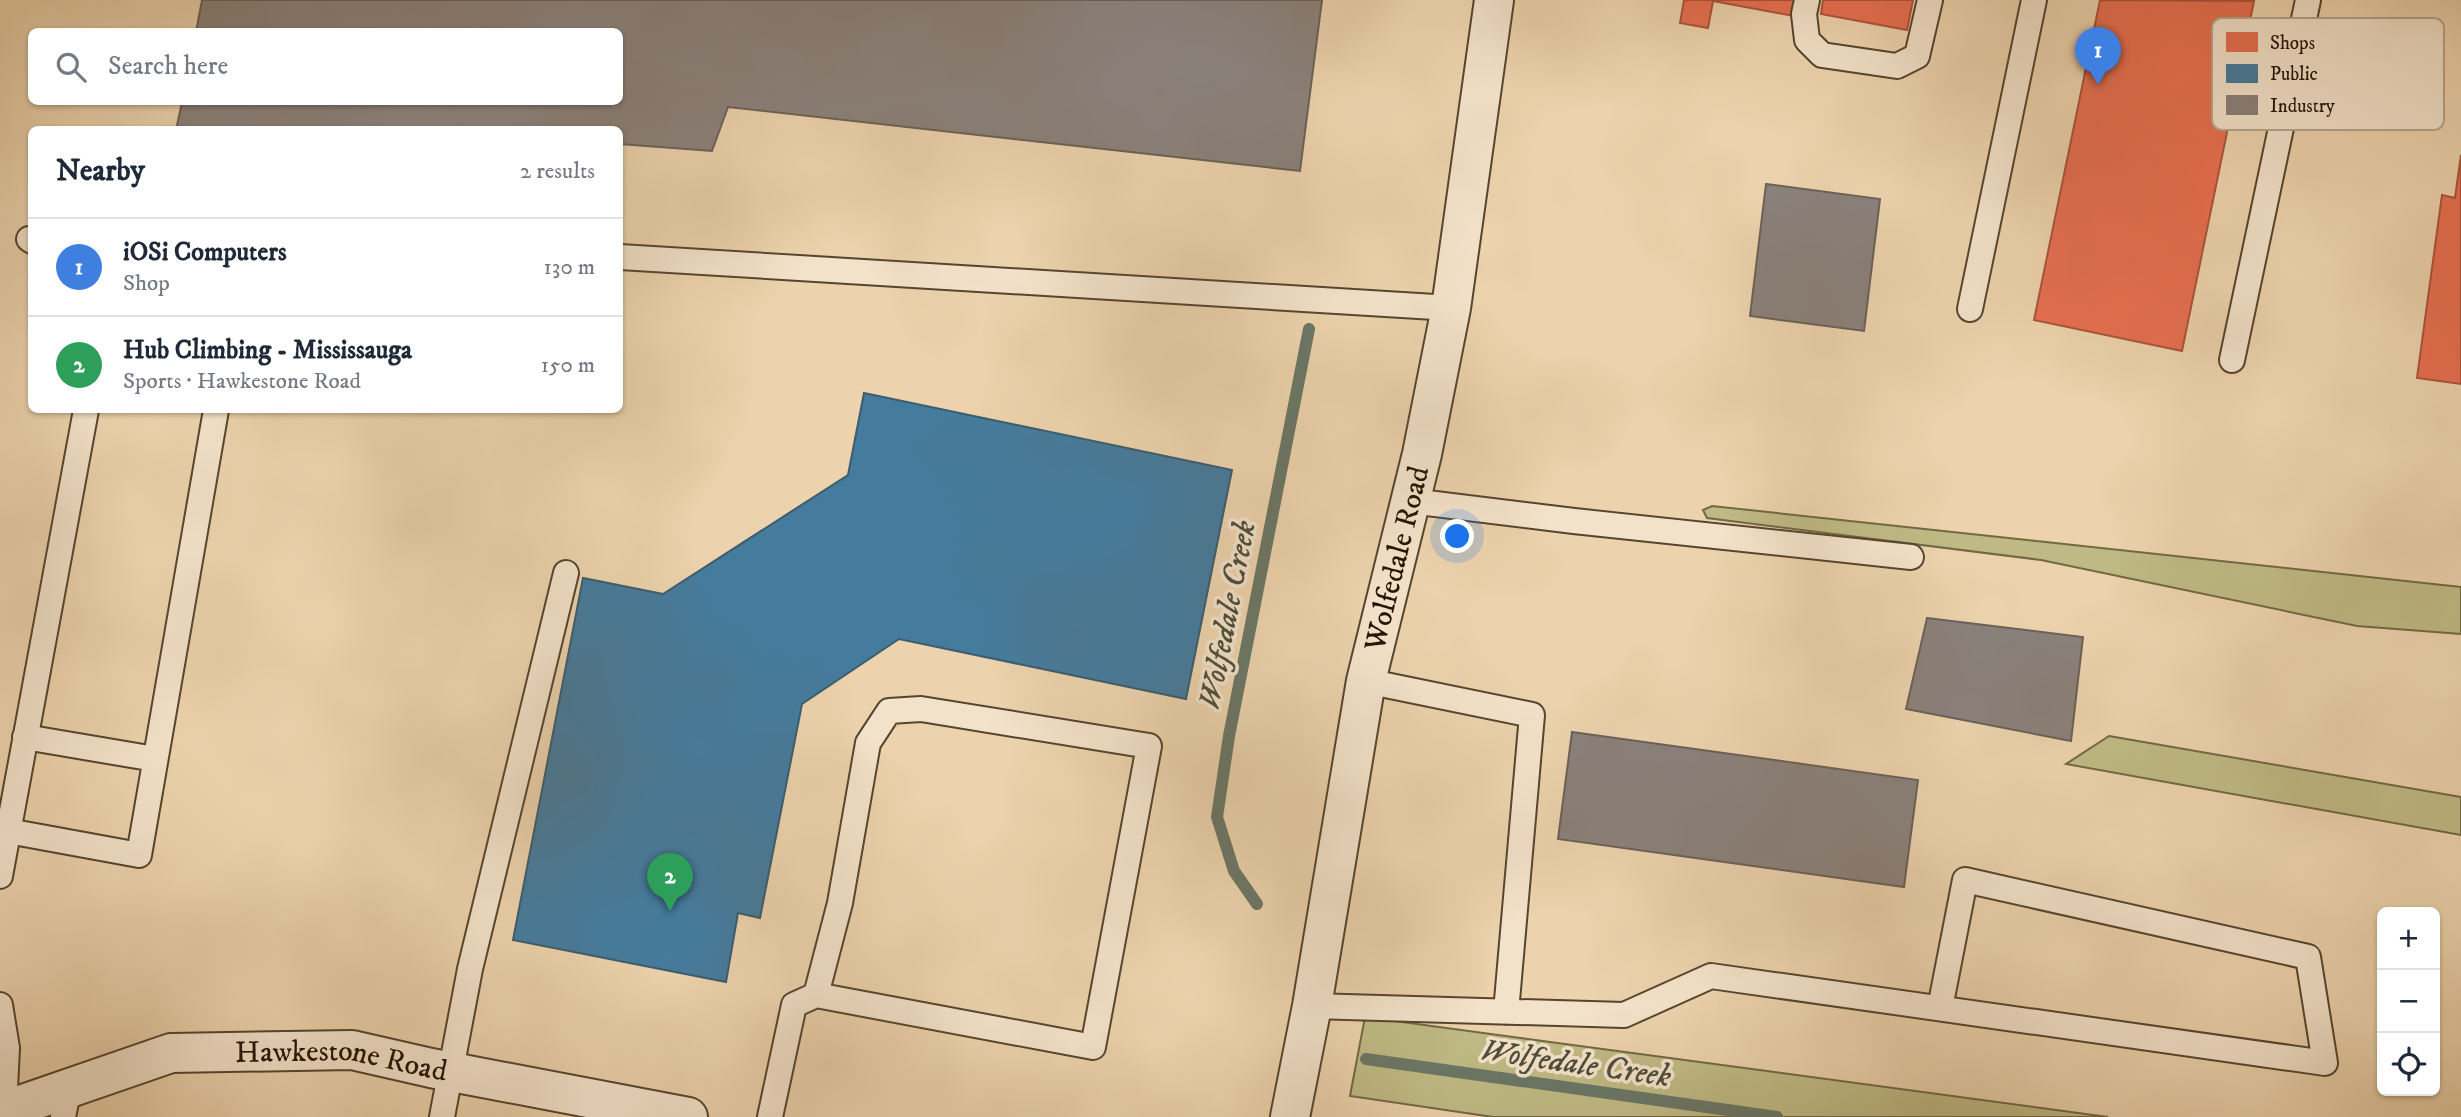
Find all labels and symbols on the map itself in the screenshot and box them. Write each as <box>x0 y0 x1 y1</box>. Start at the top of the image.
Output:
legend <box>2212 18 2444 130</box>
pin: 1 <box>2075 27 2121 85</box>
text: Shops <box>2270 32 2315 55</box>
text: Public <box>2270 63 2318 86</box>
text: Industry <box>2270 95 2336 118</box>
street label: Wolfedale Road <box>1357 462 1438 656</box>
water label: Wolfedale Creek <box>1190 517 1266 713</box>
your location <box>1440 519 1474 553</box>
pin: 2 <box>647 853 693 911</box>
water label: Wolfedale Creek <box>1478 1031 1674 1097</box>
street label: Hawkestone Road <box>235 1033 450 1091</box>

